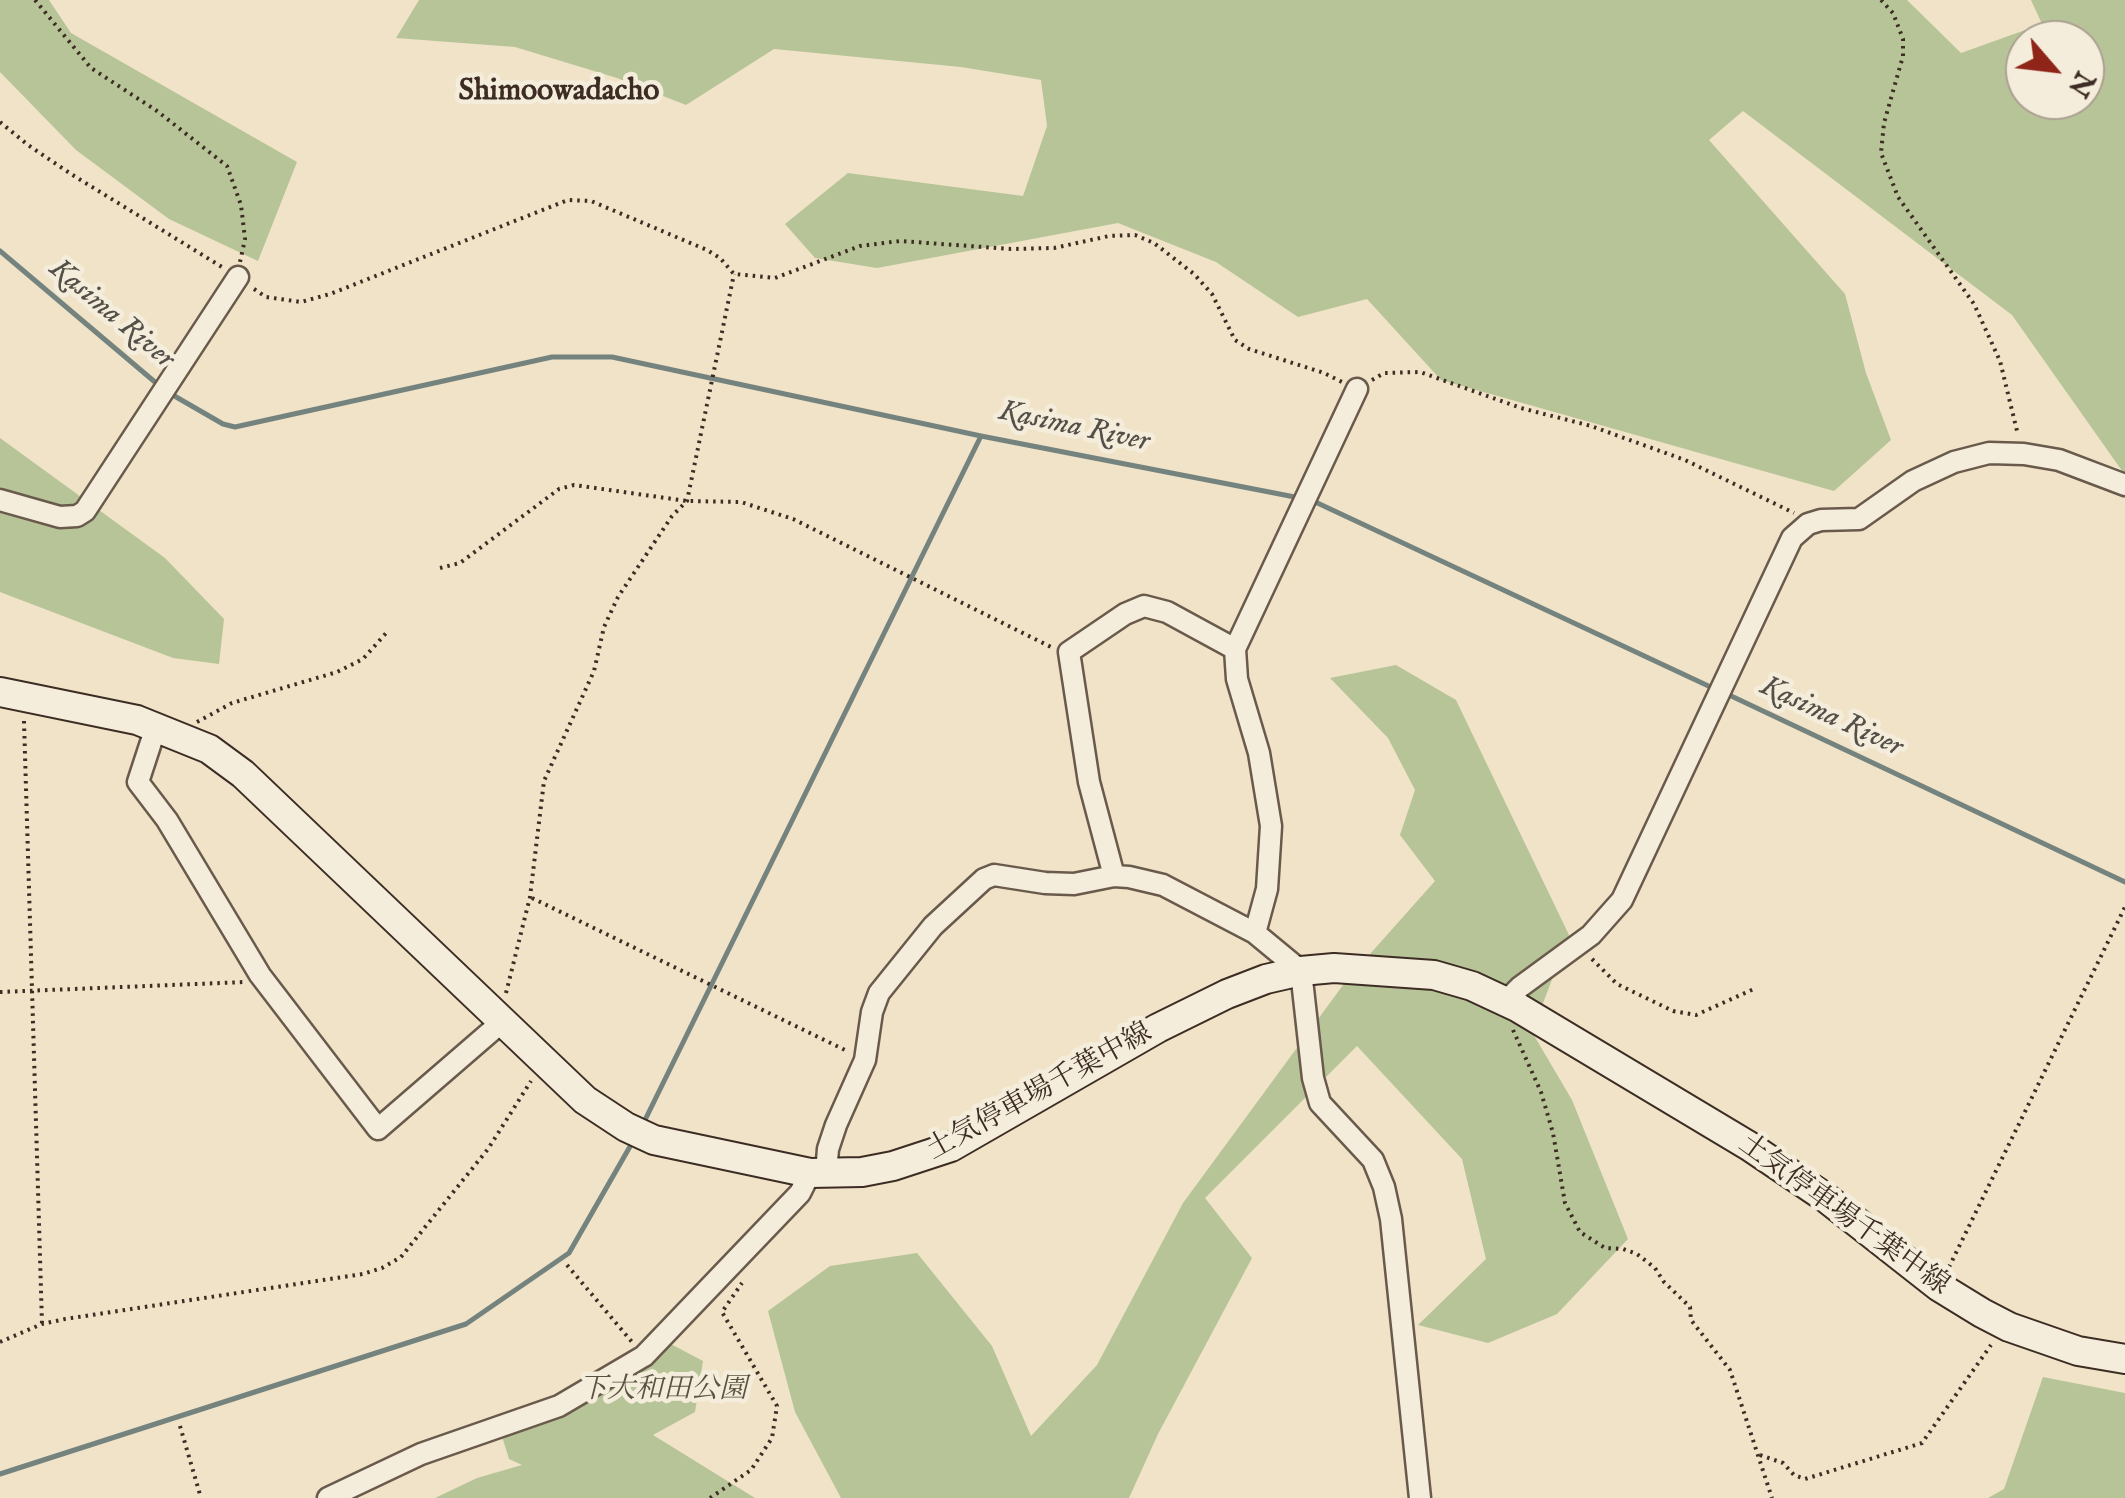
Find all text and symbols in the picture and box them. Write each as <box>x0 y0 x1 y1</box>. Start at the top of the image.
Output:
north arrow <box>2005 20 2105 120</box>
text: N <box>2059 64 2101 102</box>
district label: Shimoowadacho <box>459 75 659 111</box>
water label: Kasima River <box>41 252 181 378</box>
water label: Kasima River <box>995 394 1153 462</box>
water label: Kasima River <box>1754 669 1908 767</box>
street label: 土気停車場千葉中線 <box>922 1017 1158 1169</box>
street label: 土気停車場千葉中線 <box>1731 1128 1955 1304</box>
park label: 下大和田公園 <box>579 1374 747 1408</box>

